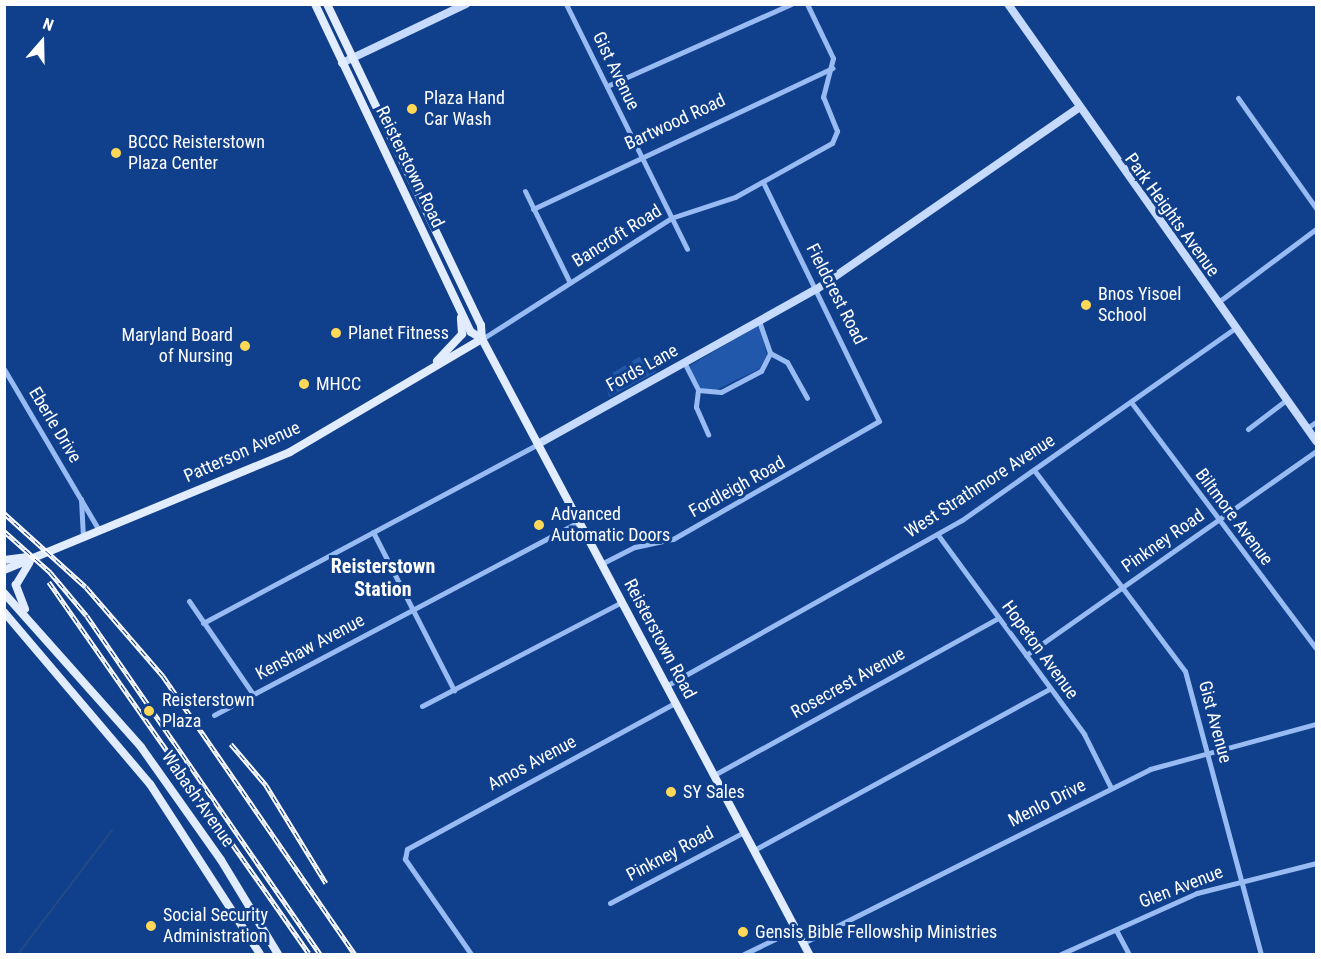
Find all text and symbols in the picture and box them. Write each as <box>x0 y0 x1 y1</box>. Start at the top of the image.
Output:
north arrow <box>12 12 72 72</box>
text: N <box>40 14 56 35</box>
street label: Gist Avenue <box>588 28 644 114</box>
place label: Plaza Hand Car Wash <box>424 88 505 130</box>
street label: Bartwood Road <box>621 89 729 155</box>
marker: Plaza Hand Car Wash <box>405 102 419 116</box>
street label: Reisterstown Road <box>371 103 449 231</box>
place label: BCCC Reisterstown Plaza Center <box>128 132 265 174</box>
marker: BCCC Reisterstown Plaza Center <box>109 146 123 160</box>
street label: Park Heights Avenue <box>1120 149 1224 281</box>
street label: Bancroft Road <box>568 200 666 272</box>
street label: Fieldcrest Road <box>801 240 871 348</box>
place label: Bnos Yisoel School <box>1098 284 1181 326</box>
marker: Bnos Yisoel School <box>1079 298 1093 312</box>
place label: Planet Fitness <box>348 322 449 344</box>
place label: Maryland Board of Nursing <box>121 325 233 368</box>
marker: Planet Fitness <box>329 326 343 340</box>
marker: Maryland Board of Nursing <box>238 339 252 353</box>
street label: Fords Lane <box>602 340 682 396</box>
place label: MHCC <box>316 373 361 395</box>
marker: MHCC <box>297 377 311 391</box>
street label: Eberle Drive <box>24 383 86 467</box>
street label: Patterson Avenue <box>181 417 303 487</box>
street label: West Strathmore Avenue <box>901 429 1059 543</box>
street label: Fordleigh Road <box>685 452 789 522</box>
street label: Biltmore Avenue <box>1191 464 1277 570</box>
place label: Advanced Automatic Doors <box>551 504 670 546</box>
street label: Pinkney Road <box>1118 505 1208 577</box>
marker: Advanced Automatic Doors <box>532 518 546 532</box>
district label: Reisterstown Station <box>331 554 435 601</box>
street label: Reisterstown Road <box>619 575 701 703</box>
street label: Hopeton Avenue <box>997 597 1083 703</box>
street label: Kenshaw Avenue <box>252 609 368 685</box>
street label: Rosecrest Avenue <box>787 643 909 723</box>
street label: Gist Avenue <box>1194 679 1236 765</box>
place label: Reisterstown Plaza <box>162 690 254 732</box>
marker: Reisterstown Plaza <box>140 702 158 720</box>
street label: Amos Avenue <box>484 731 580 795</box>
street label: Wabash Avenue <box>157 747 239 851</box>
street label: Menlo Drive <box>1005 774 1089 832</box>
place label: SY Sales <box>683 781 745 803</box>
marker: SY Sales <box>664 785 678 799</box>
street label: Pinkney Road <box>623 822 717 886</box>
street label: Glen Avenue <box>1136 861 1226 913</box>
place label: Social Security Administration <box>163 905 268 948</box>
marker: Social Security Administration <box>144 919 158 933</box>
place label: Gensis Bible Fellowship Ministries <box>755 921 997 943</box>
marker: Gensis Bible Fellowship Ministries <box>736 925 750 939</box>

